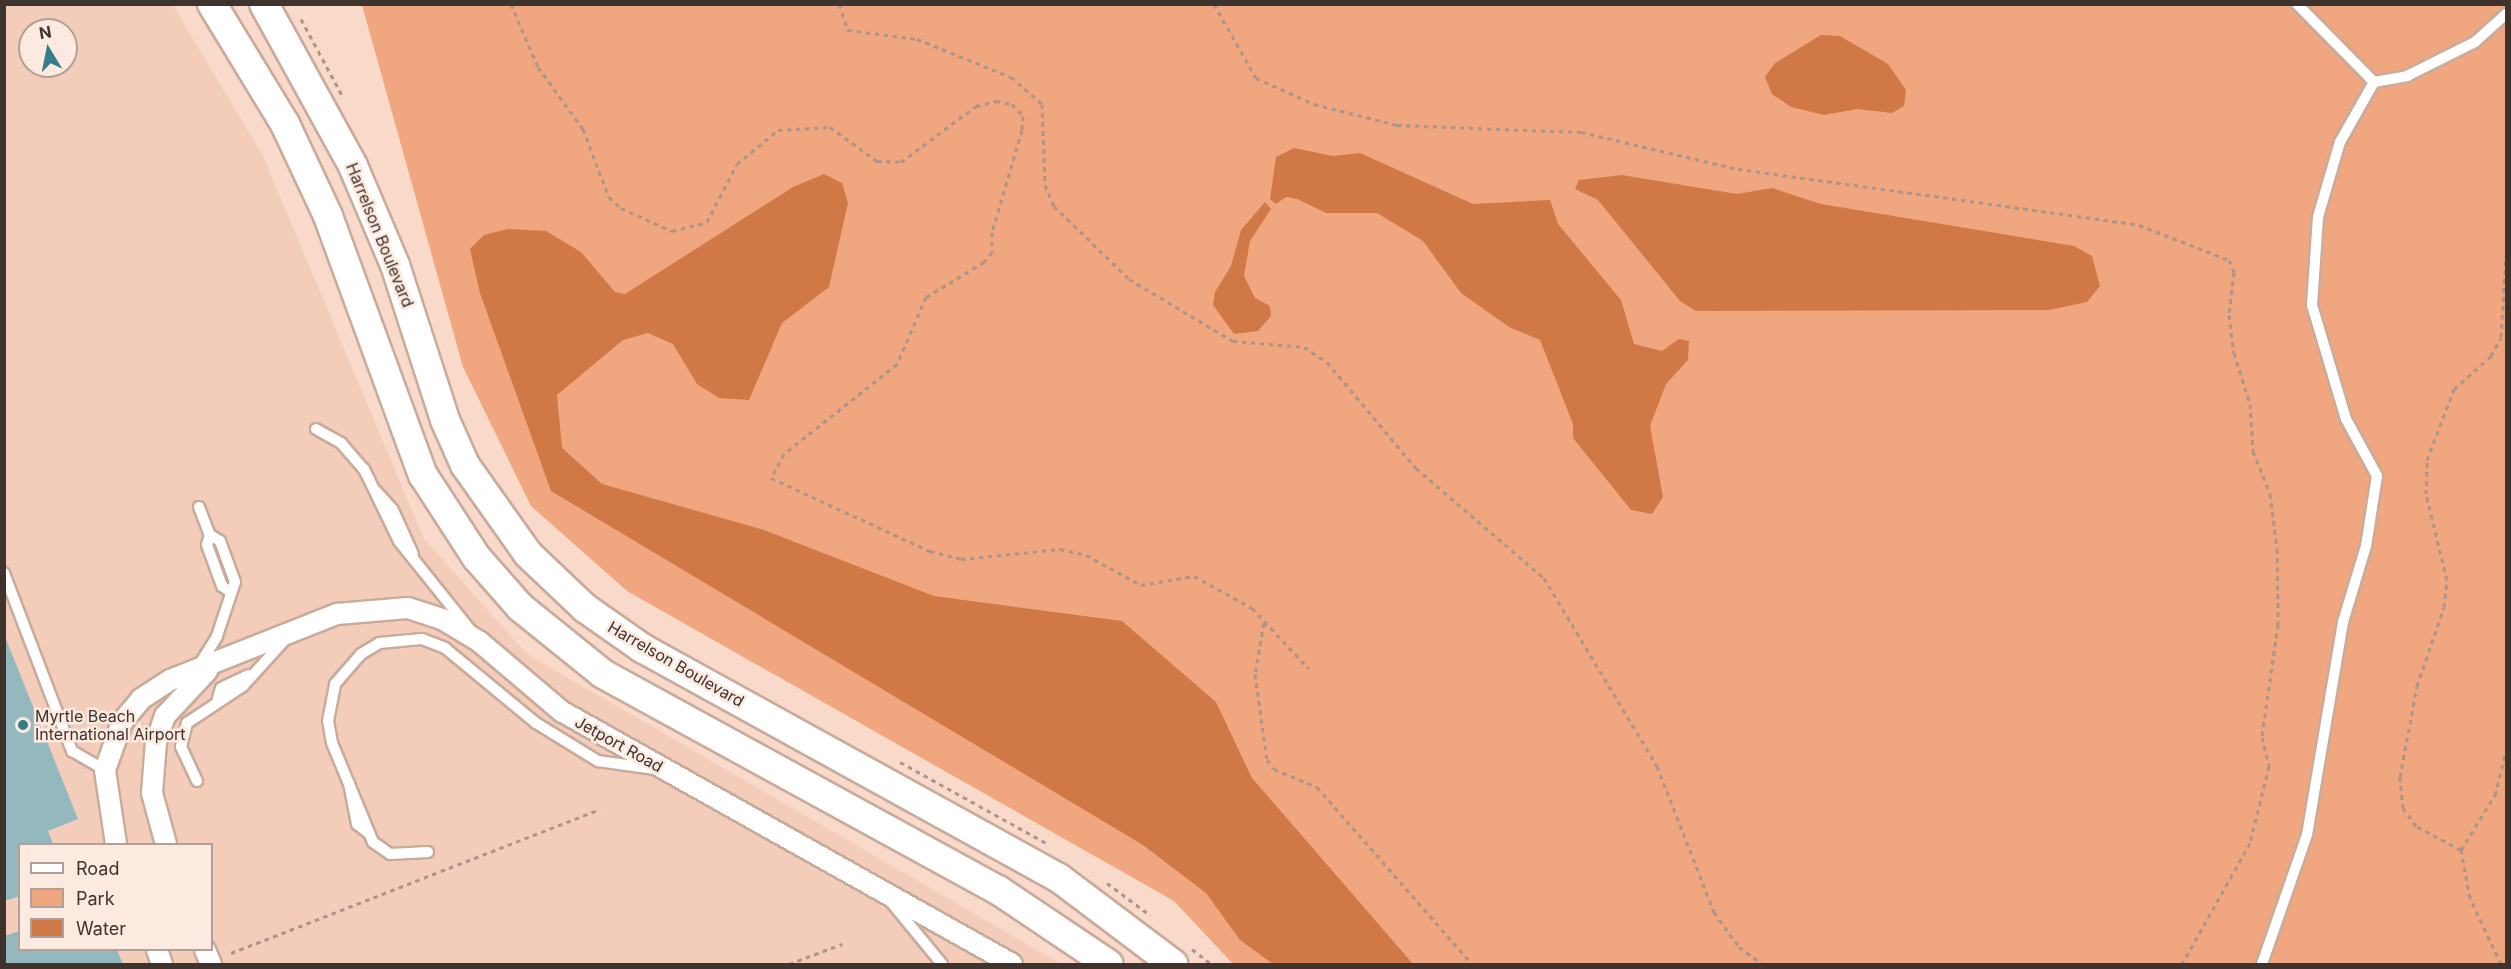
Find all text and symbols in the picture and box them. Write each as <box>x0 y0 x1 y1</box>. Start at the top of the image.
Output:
north arrow <box>18 18 78 78</box>
text: N <box>37 21 53 43</box>
street label: Harrelson Boulevard <box>342 160 418 310</box>
street label: Harrelson Boulevard <box>605 617 747 711</box>
place label: Myrtle Beach International Airport <box>35 706 186 744</box>
street label: Jetport Road <box>572 712 666 776</box>
marker: Myrtle Beach International Airport <box>16 718 30 732</box>
legend <box>18 843 213 951</box>
text: Road <box>76 858 119 879</box>
text: Park <box>76 888 115 909</box>
text: Water <box>76 918 126 939</box>

